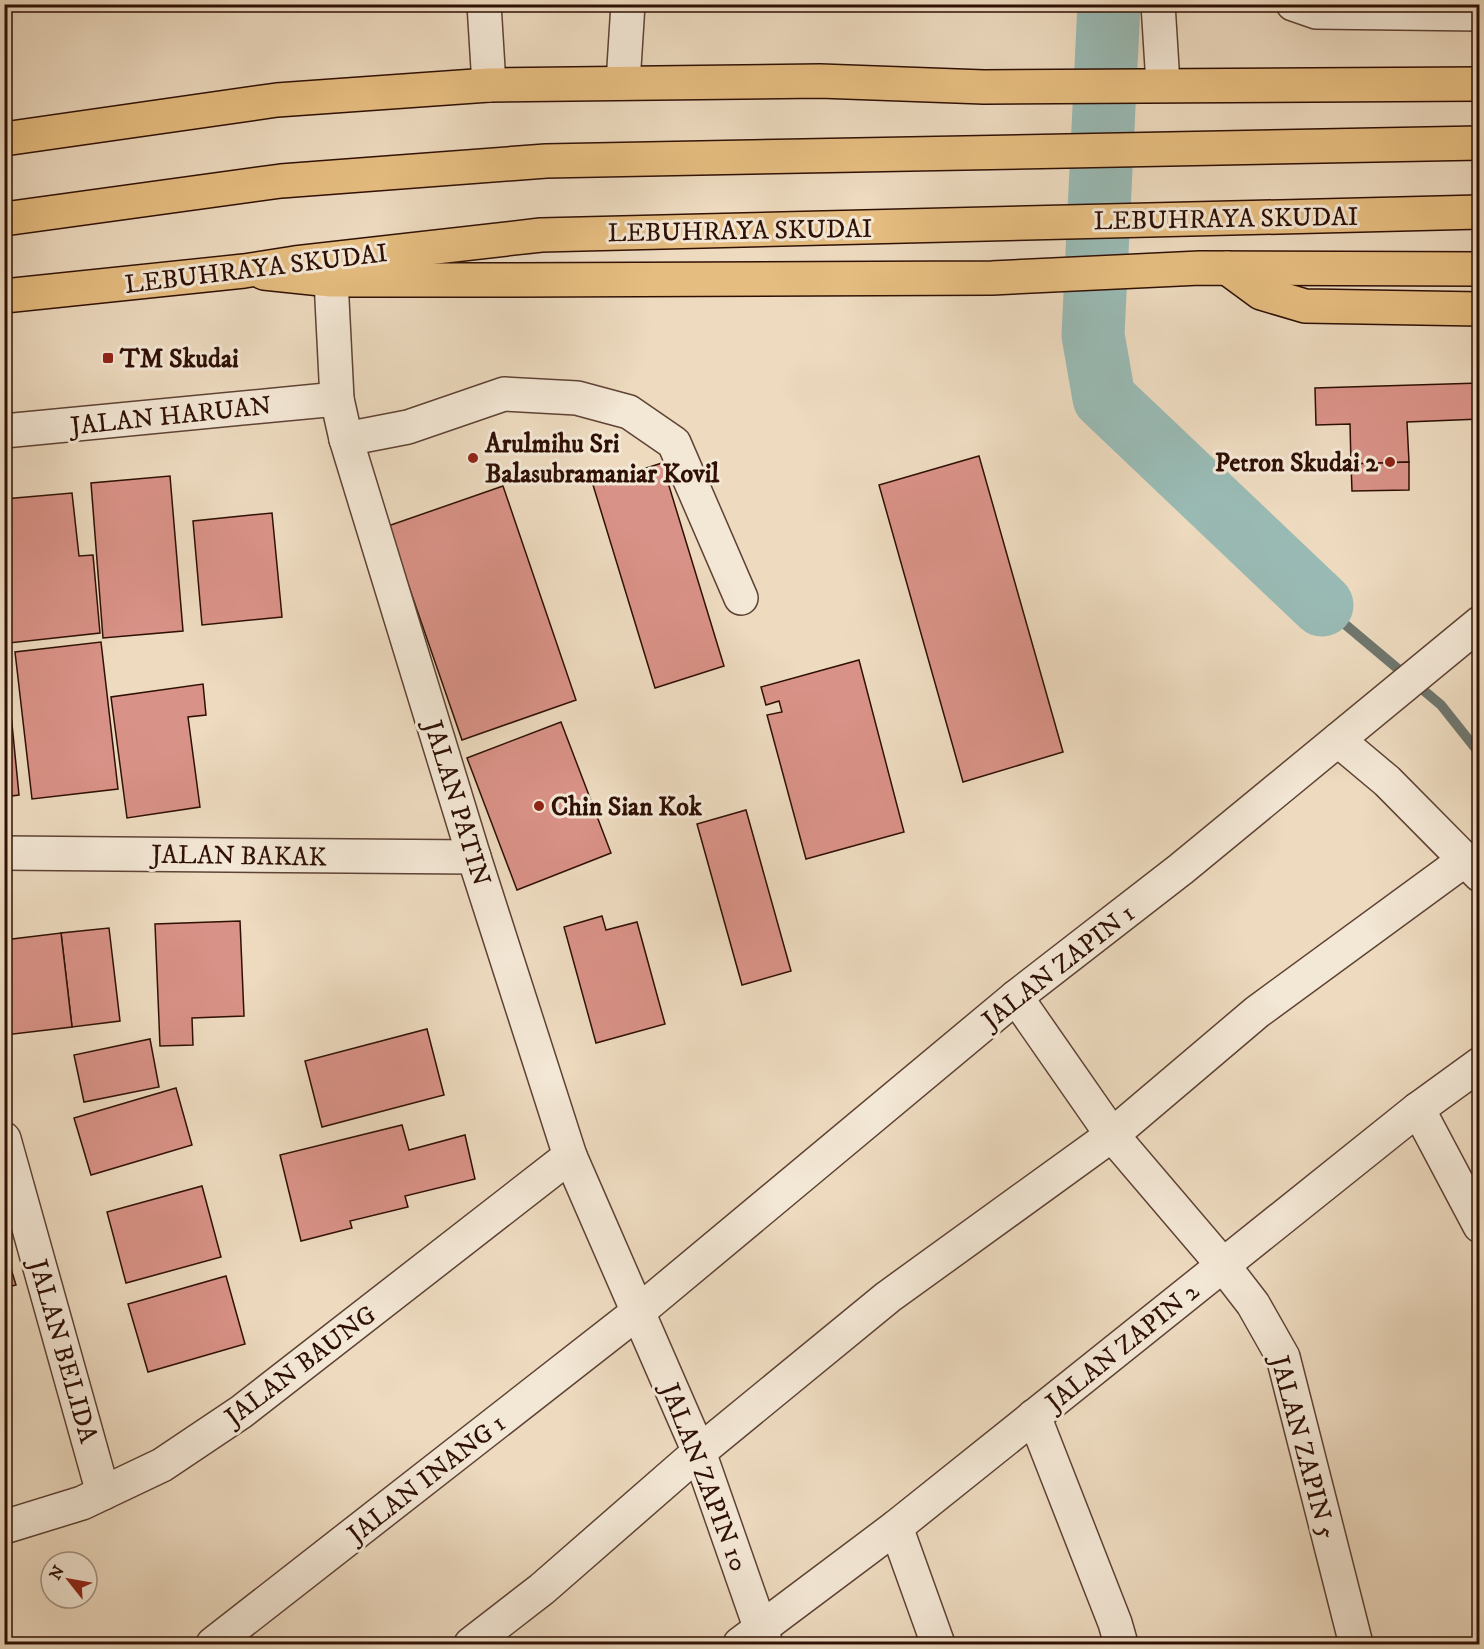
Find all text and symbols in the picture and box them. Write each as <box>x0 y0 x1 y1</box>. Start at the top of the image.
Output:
street label: LEBUHRAYA SKUDAI <box>1093 201 1359 238</box>
street label: LEBUHRAYA SKUDAI <box>607 213 873 250</box>
street label: LEBUHRAYA SKUDAI <box>123 237 390 302</box>
place label: TM Skudai <box>119 343 239 376</box>
marker: TM Skudai <box>101 351 115 365</box>
street label: JALAN HARUAN <box>67 390 273 444</box>
place label: Arulmihu Sri Balasubramaniar Kovil <box>484 428 720 491</box>
place label: Petron Skudai 2 <box>1215 447 1379 480</box>
marker: Arulmihu Sri Balasubramaniar Kovil <box>466 451 480 465</box>
marker: Petron Skudai 2 <box>1383 455 1397 469</box>
street label: JALAN PATIN <box>415 715 497 890</box>
place label: Chin Sian Kok <box>551 791 703 824</box>
marker: Chin Sian Kok <box>532 799 546 813</box>
street label: JALAN BAKAK <box>149 838 328 875</box>
street label: JALAN ZAPIN 1 <box>974 897 1142 1038</box>
street label: JALAN BELIDA <box>20 1254 105 1447</box>
street label: JALAN ZAPIN 2 <box>1038 1275 1207 1420</box>
street label: JALAN BAUNG <box>217 1299 383 1435</box>
street label: JALAN ZAPIN 5 <box>1262 1350 1343 1543</box>
street label: JALAN ZAPIN 10 <box>652 1377 755 1576</box>
street label: JALAN INANG 1 <box>340 1407 513 1552</box>
north arrow <box>39 1550 99 1610</box>
text: N <box>45 1562 69 1584</box>

